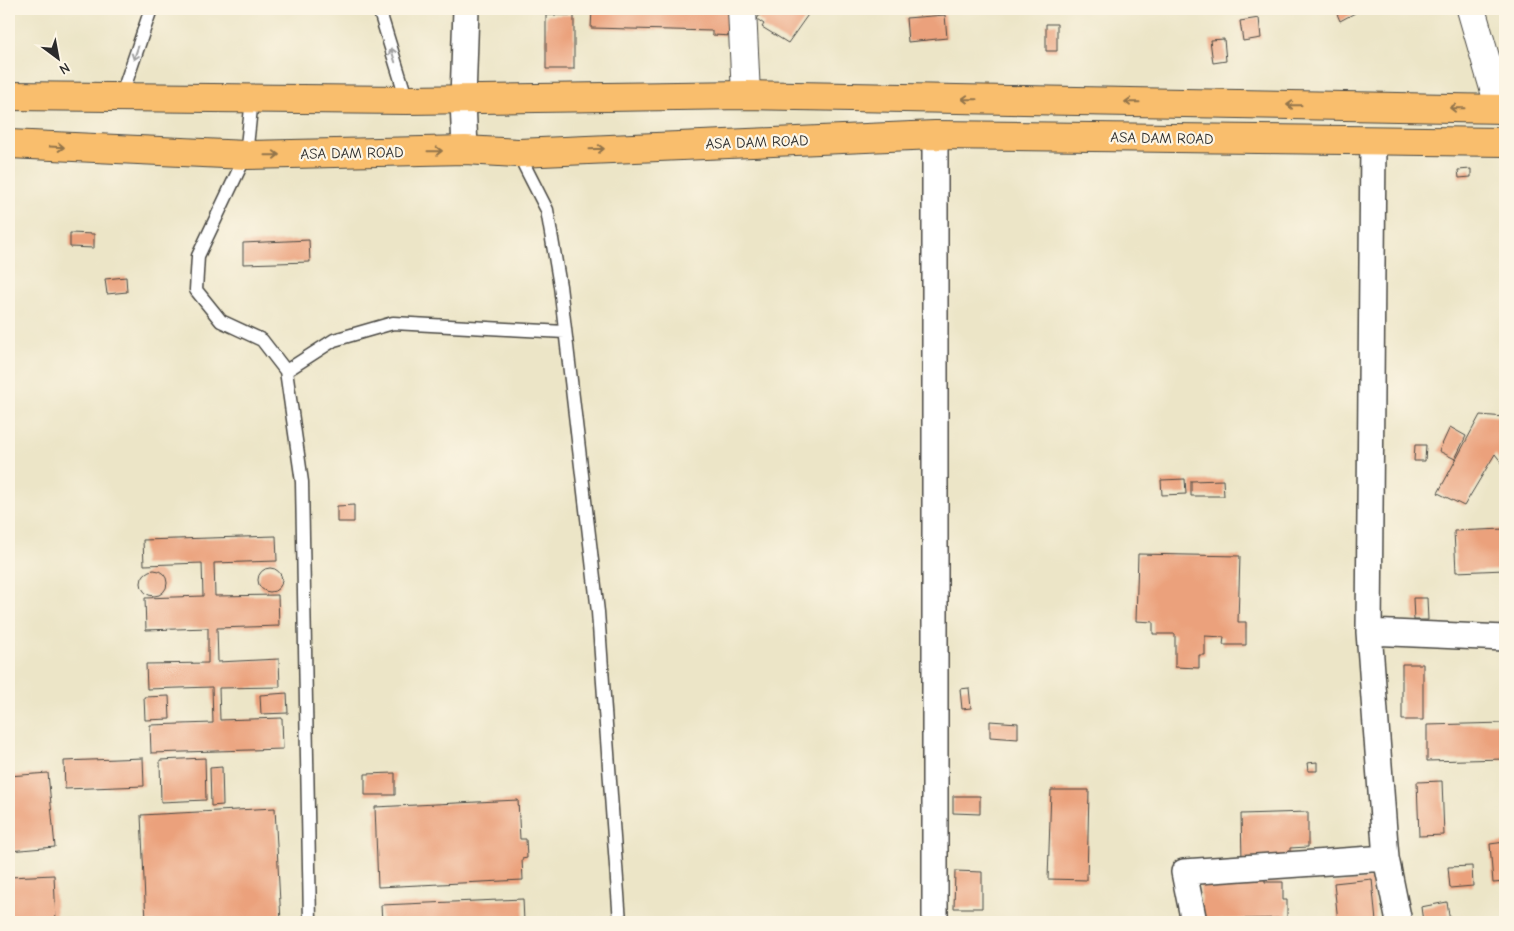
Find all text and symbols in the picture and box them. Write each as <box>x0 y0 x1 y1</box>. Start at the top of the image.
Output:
north arrow <box>32 32 82 82</box>
one-way arrow <box>131 45 140 60</box>
one-way arrow <box>388 47 398 63</box>
text: N <box>56 59 73 78</box>
one-way arrow <box>961 94 978 104</box>
one-way arrow <box>1124 97 1140 107</box>
one-way arrow <box>1286 100 1302 110</box>
one-way arrow <box>1449 103 1465 113</box>
street label: ASA DAM ROAD <box>1110 128 1214 148</box>
street label: ASA DAM ROAD <box>705 131 809 153</box>
one-way arrow <box>49 142 65 151</box>
street label: ASA DAM ROAD <box>300 143 404 163</box>
one-way arrow <box>589 145 605 154</box>
one-way arrow <box>426 146 442 156</box>
one-way arrow <box>264 150 280 160</box>

